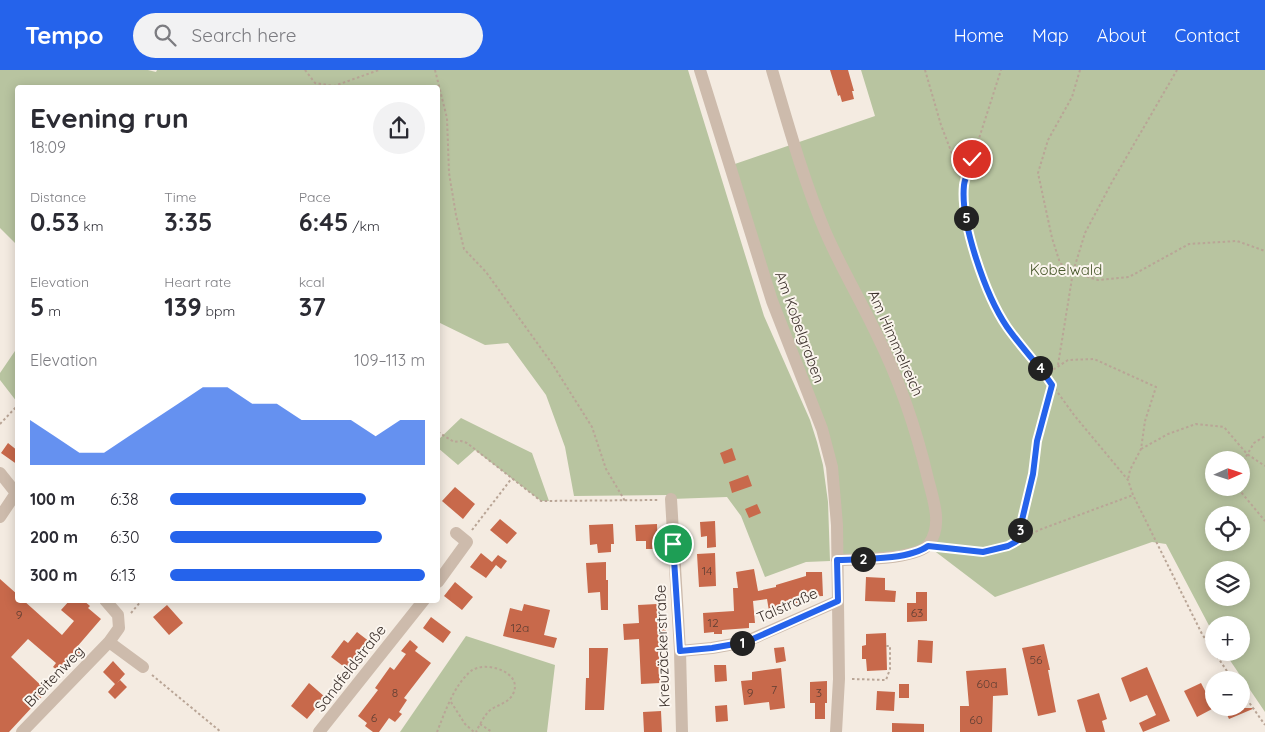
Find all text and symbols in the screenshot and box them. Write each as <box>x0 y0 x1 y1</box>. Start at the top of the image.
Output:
search box <box>133 13 483 58</box>
text: Tempo <box>25 20 103 50</box>
icon: search <box>151 21 179 49</box>
text: Search here <box>191 23 296 47</box>
text: Home <box>954 24 1004 47</box>
text: Map <box>1032 24 1069 47</box>
text: About <box>1097 24 1147 47</box>
text: Contact <box>1175 24 1240 47</box>
text: Evening run <box>30 100 189 135</box>
button: share <box>373 102 425 154</box>
text: 18:09 <box>30 137 66 157</box>
pin <box>951 138 993 180</box>
icon: check <box>958 145 986 173</box>
text: Distance <box>30 188 86 206</box>
text: Time <box>164 188 196 206</box>
text: Pace <box>299 188 331 206</box>
text: 0.53 <box>30 206 79 237</box>
text: 3:35 <box>164 206 212 237</box>
text: 6:45 <box>299 206 348 237</box>
pin: 5 <box>954 206 978 230</box>
text: 5 <box>962 209 971 227</box>
text: km <box>79 217 104 235</box>
text: /km <box>348 217 380 235</box>
park label: Kobelwald <box>1030 260 1102 279</box>
street label: Am Kobelgraben <box>771 269 829 385</box>
text: Elevation <box>30 273 89 291</box>
text: Heart rate <box>164 273 231 291</box>
text: kcal <box>299 273 325 291</box>
street label: Am Himmelreich <box>864 287 928 399</box>
text: 5 <box>30 291 44 322</box>
text: 139 <box>164 291 202 322</box>
text: 37 <box>299 291 326 322</box>
text: m <box>44 302 61 320</box>
text: bpm <box>202 302 235 320</box>
text: Elevation <box>30 350 97 370</box>
text: 109–113 m <box>354 350 425 370</box>
pin: 4 <box>1028 356 1052 380</box>
text: 4 <box>1036 359 1045 377</box>
north arrow <box>1205 451 1250 496</box>
map controls <box>1205 451 1250 716</box>
text: 100 m <box>30 489 75 509</box>
text: 6:38 <box>110 489 139 509</box>
button: locate <box>1205 506 1250 551</box>
pin: 3 <box>1008 518 1032 542</box>
text: 3 <box>1017 521 1024 539</box>
pin <box>652 523 694 565</box>
text: 200 m <box>30 527 78 547</box>
text: 6:30 <box>110 527 140 547</box>
icon: arrive <box>659 530 687 558</box>
pin: 2 <box>850 546 876 572</box>
text: 2 <box>860 550 867 568</box>
button: layers <box>1205 561 1250 606</box>
house number: 14 <box>702 563 712 578</box>
text: 300 m <box>30 565 77 585</box>
text: 6:13 <box>110 565 136 585</box>
street label: Talstraße <box>754 583 820 627</box>
street label: Kreuzäckerstraße <box>650 584 674 708</box>
house number: 63 <box>911 605 923 620</box>
house number: 9 <box>16 607 23 622</box>
house number: 12 <box>707 615 719 630</box>
button: + <box>1205 616 1250 661</box>
house number: 12a <box>511 620 529 635</box>
street label: Sandfeldstraße <box>310 621 390 715</box>
pin: 1 <box>730 630 754 656</box>
text: 1 <box>740 634 745 652</box>
street label: Breitenweg <box>20 641 88 711</box>
house number: 56 <box>1030 652 1043 667</box>
button: − <box>1205 671 1250 716</box>
house number: 60a <box>977 676 997 691</box>
house number: 7 <box>771 682 777 697</box>
house number: 8 <box>392 685 398 700</box>
house number: 9 <box>747 685 754 700</box>
house number: 3 <box>816 685 822 700</box>
house number: 6 <box>371 710 378 725</box>
house number: 60 <box>969 712 983 727</box>

